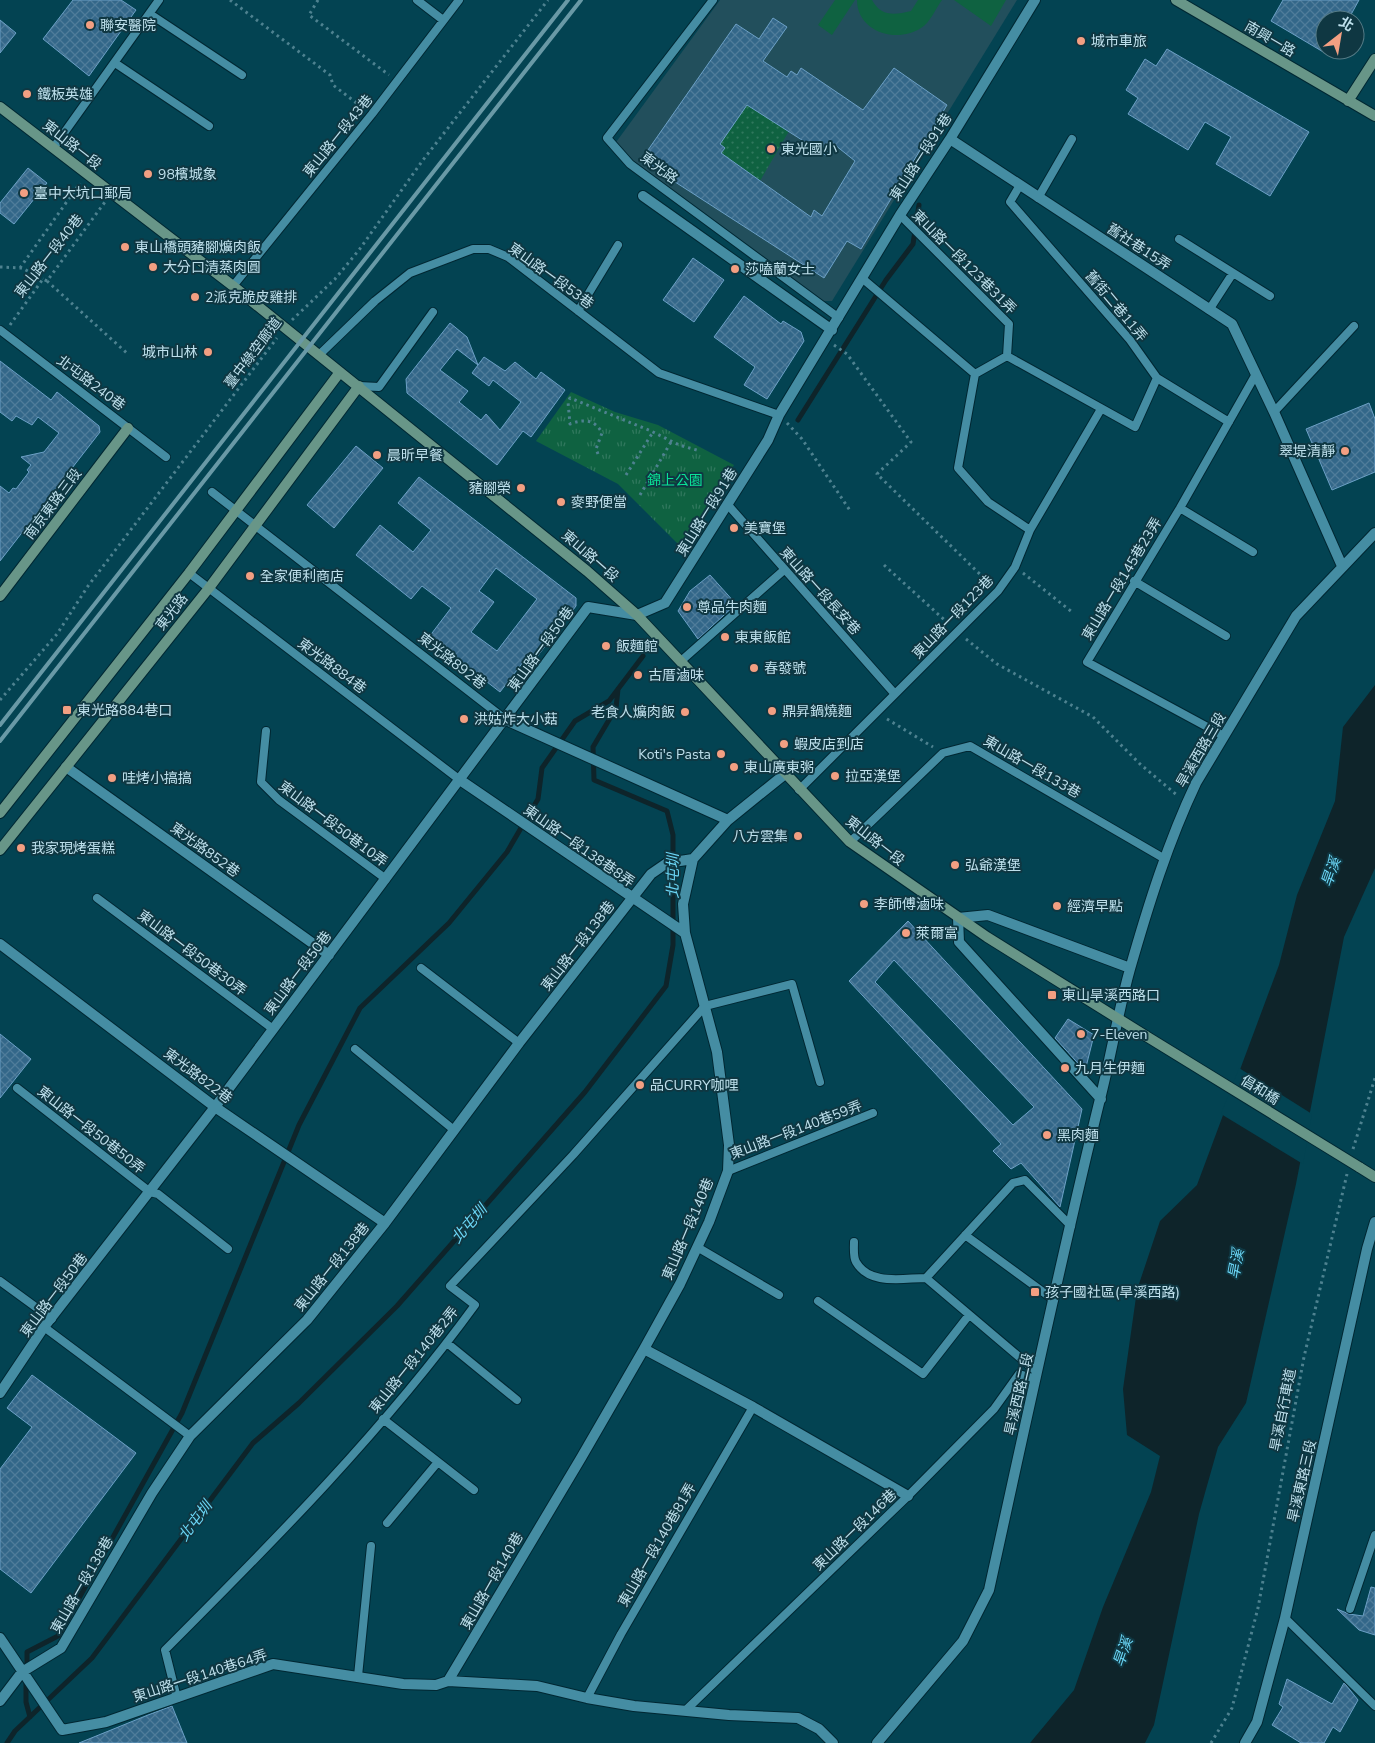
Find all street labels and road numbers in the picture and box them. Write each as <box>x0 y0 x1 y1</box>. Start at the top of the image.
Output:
street label: 南興一路 <box>1241 17 1299 61</box>
street label: 東山路一段43巷 <box>299 91 377 181</box>
street label: 東山路一段91巷 <box>886 110 956 204</box>
street label: 東山路一段 <box>39 116 105 174</box>
street label: 東光路 <box>637 148 681 188</box>
street label: 東山路一段123巷31弄 <box>908 206 1020 318</box>
street label: 東山路一段40巷 <box>10 210 88 302</box>
street label: 舊社巷15弄 <box>1103 219 1175 275</box>
street label: 東山路一段53巷 <box>505 239 597 313</box>
street label: 舊街二巷11弄 <box>1081 267 1151 345</box>
street label: 臺中綠空廊道 <box>220 314 286 392</box>
street label: 北屯路240巷 <box>53 351 129 415</box>
street label: 東山路一段91巷 <box>672 464 742 560</box>
street label: 南京東路三段 <box>20 465 86 543</box>
street label: 東山路一段145巷23弄 <box>1078 514 1166 644</box>
street label: 東山路一段 <box>557 526 623 586</box>
street label: 東山路一段長安巷 <box>775 543 865 639</box>
street label: 東山路一段123巷 <box>908 571 998 663</box>
street label: 東光路 <box>152 590 192 634</box>
street label: 東山路一段50巷 <box>504 603 578 695</box>
street label: 東光路892巷 <box>414 629 490 693</box>
street label: 東光路884巷 <box>294 634 370 698</box>
street label: 旱溪西路三段 <box>1172 709 1230 791</box>
street label: 東山路一段133巷 <box>980 731 1084 803</box>
street label: 東山路一段50巷10弄 <box>275 777 391 871</box>
street label: 東山路一段138巷8弄 <box>520 800 638 892</box>
street label: 東山路一段 <box>842 812 908 870</box>
street label: 東光路852巷 <box>167 818 243 882</box>
street label: 東山路一段138巷 <box>537 897 619 995</box>
street label: 東山路一段50巷30弄 <box>134 906 250 1000</box>
street label: 東山路一段50巷 <box>260 927 336 1019</box>
street label: 東光路822巷 <box>160 1044 236 1108</box>
street label: 倡和橋 <box>1237 1071 1283 1109</box>
street label: 東山路一段50巷50弄 <box>33 1082 149 1178</box>
street label: 東山路一段140巷59弄 <box>727 1096 865 1164</box>
street label: 東山路一段140巷 <box>658 1175 718 1283</box>
street label: 東山路一段138巷 <box>290 1219 374 1315</box>
street label: 東山路一段50巷 <box>16 1249 92 1341</box>
street label: 東山路一段140巷2弄 <box>365 1303 463 1417</box>
street label: 旱溪西路二段 <box>1000 1351 1038 1437</box>
street label: 旱溪自行車道 <box>1266 1367 1300 1453</box>
street label: 旱溪東路三段 <box>1283 1438 1321 1524</box>
street label: 東山路一段140巷81弄 <box>614 1480 700 1610</box>
street label: 東山路一段146巷 <box>809 1485 901 1575</box>
street label: 東山路一段140巷 <box>456 1529 528 1633</box>
street label: 東山路一段138巷 <box>46 1533 118 1637</box>
street label: 東山路一段140巷64弄 <box>130 1645 270 1707</box>

